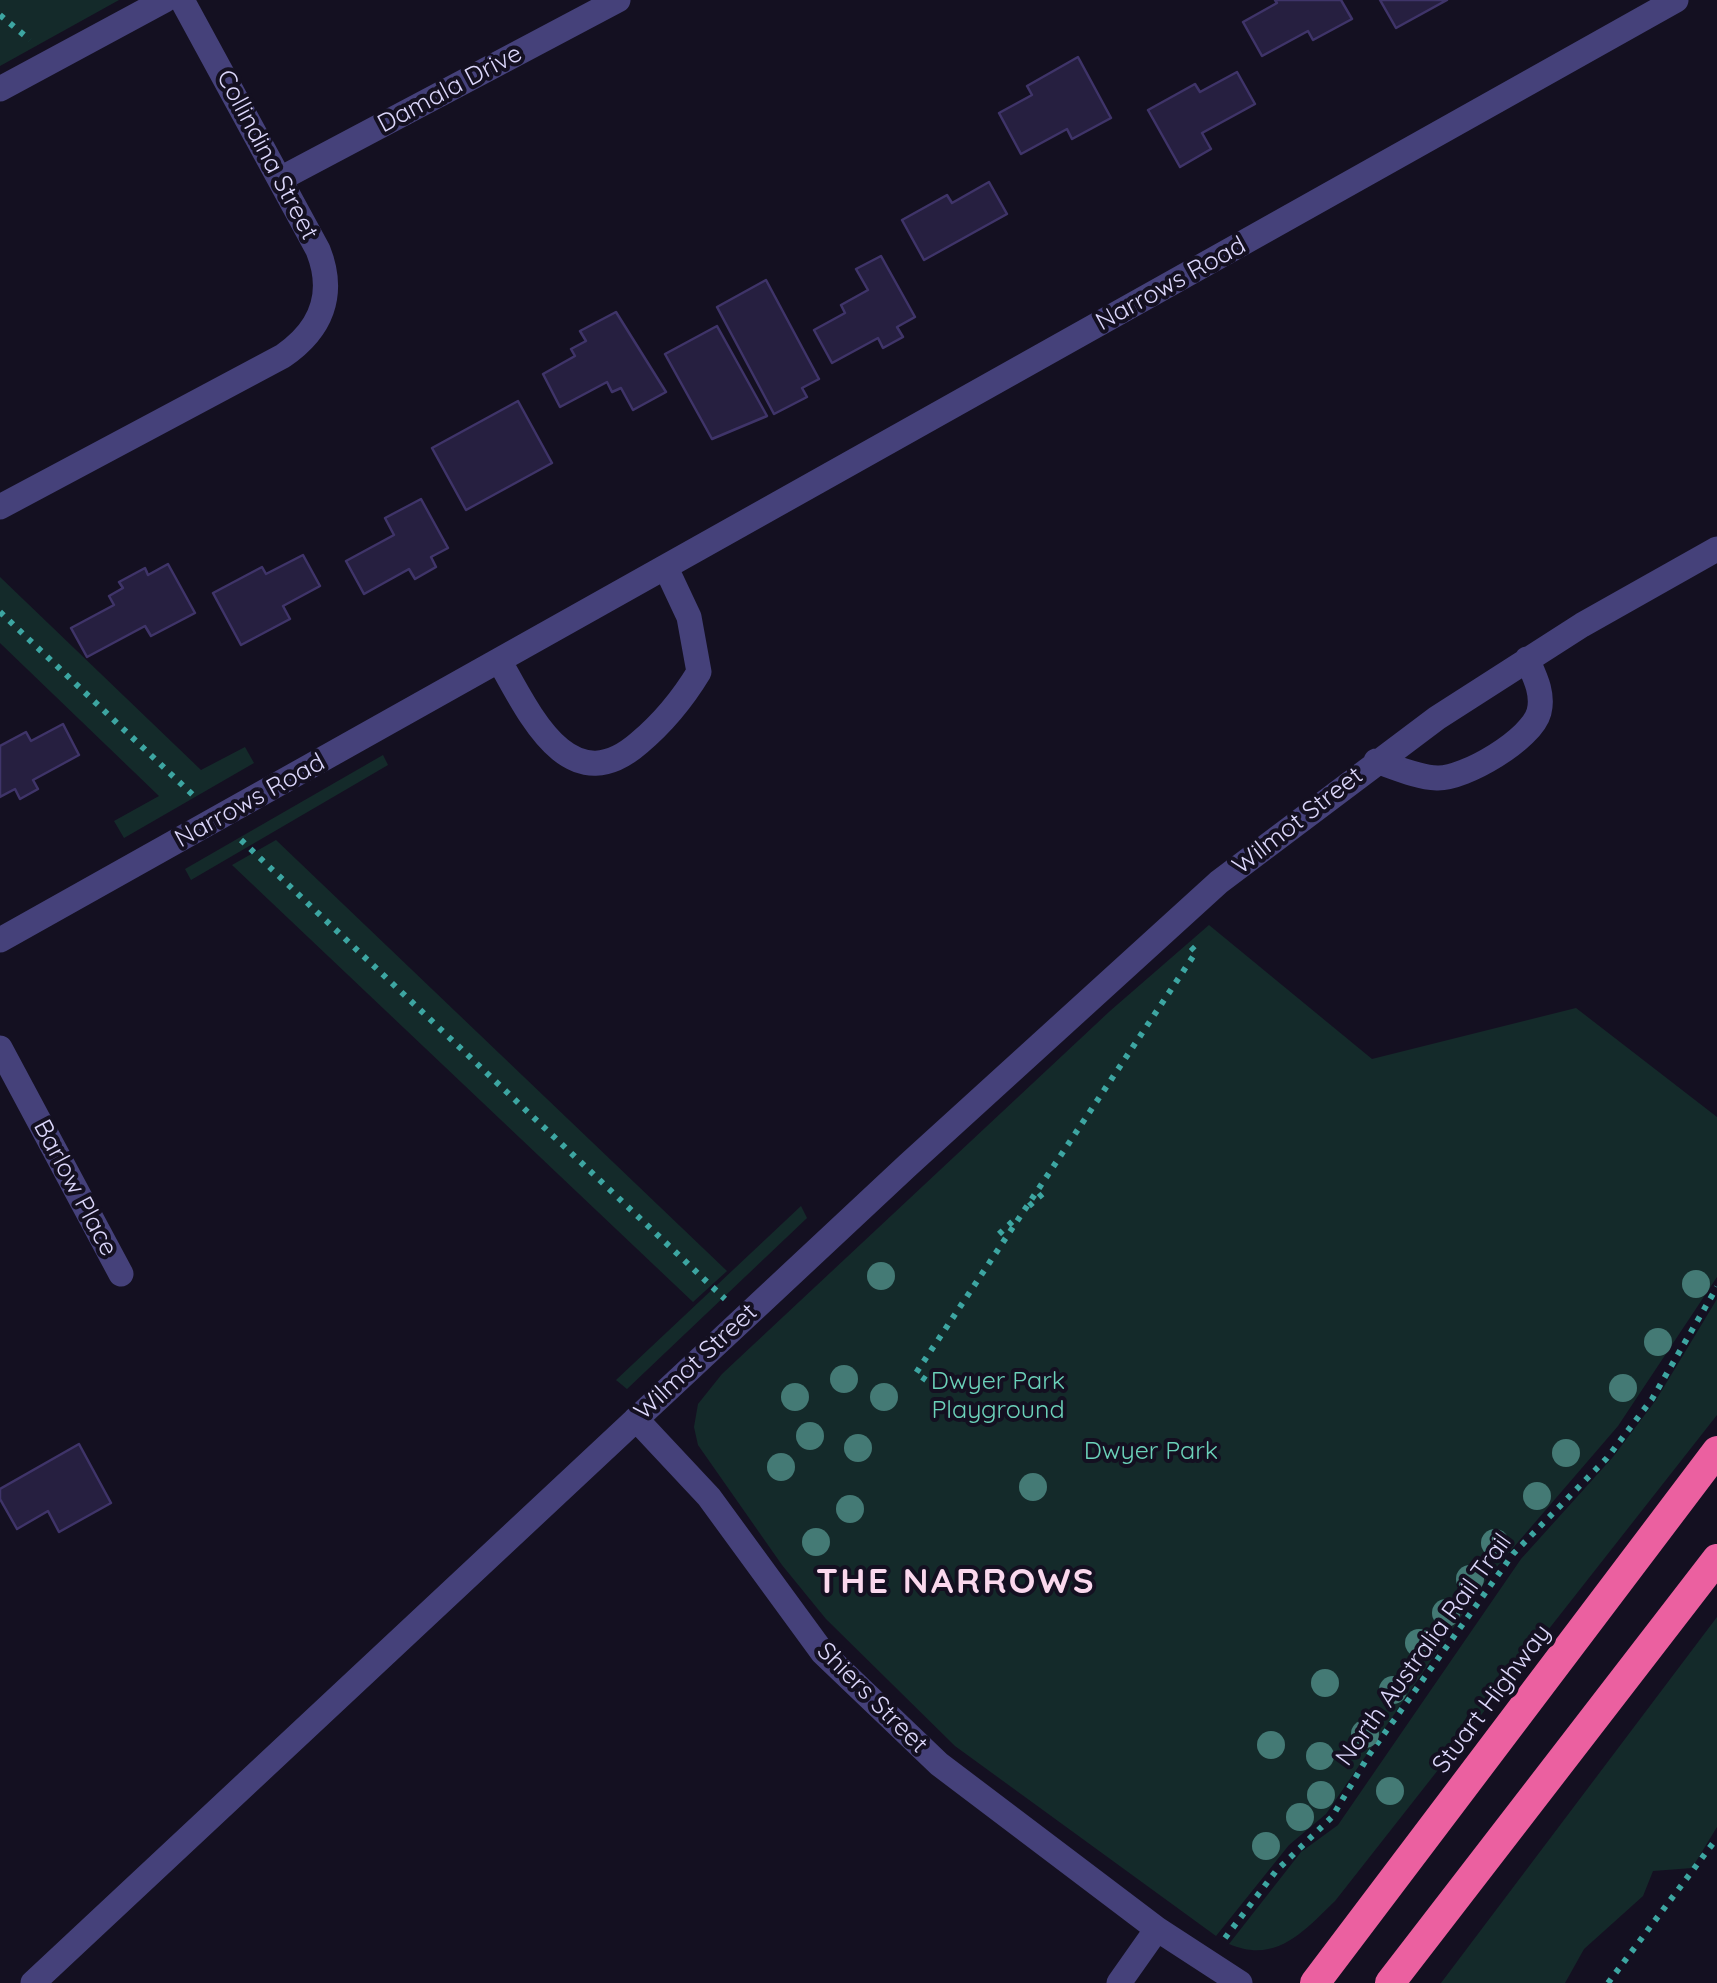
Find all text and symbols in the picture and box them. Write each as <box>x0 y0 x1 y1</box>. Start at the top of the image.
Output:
street label: Damala Drive <box>373 38 527 140</box>
street label: Collindina Street <box>210 65 324 245</box>
street label: Narrows Road <box>1091 231 1251 337</box>
street label: Narrows Road <box>170 748 330 854</box>
street label: Wilmot Street <box>1227 761 1369 881</box>
street label: Barlow Place <box>27 1115 123 1261</box>
street label: Wilmot Street <box>628 1298 764 1426</box>
park label: Dwyer Park Playground <box>931 1366 1065 1425</box>
park label: Dwyer Park <box>1084 1436 1218 1466</box>
street label: North Australia Rail Trail <box>1330 1528 1518 1772</box>
district label: THE NARROWS <box>816 1561 1096 1603</box>
street label: Stuart Highway <box>1426 1619 1558 1779</box>
street label: Shiers Street <box>810 1636 934 1760</box>

